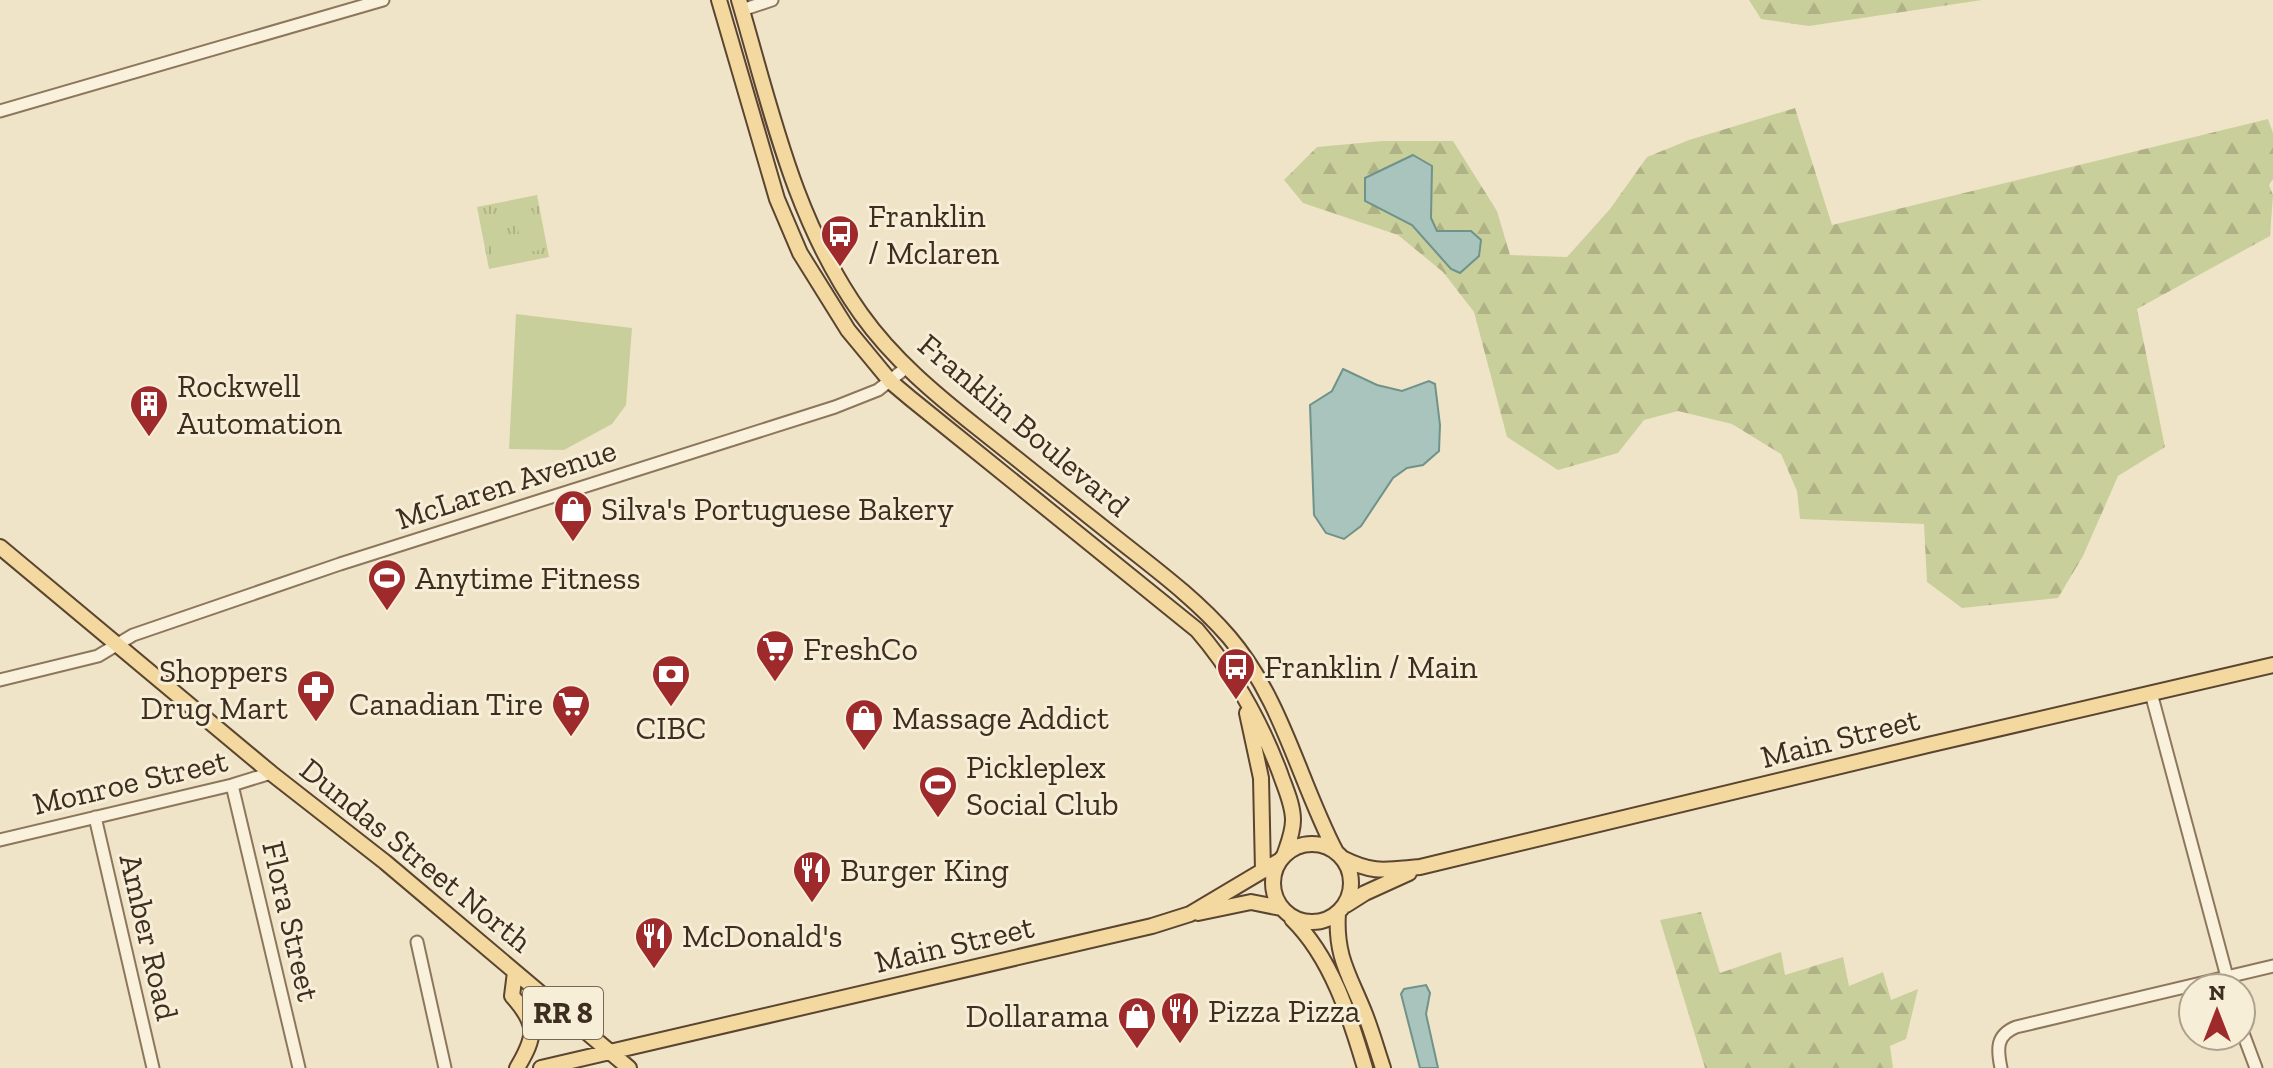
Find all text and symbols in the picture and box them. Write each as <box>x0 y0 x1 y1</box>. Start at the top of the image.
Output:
place label: Franklin / Mclaren <box>868 197 1000 272</box>
bus stop icon: Franklin / Mclaren <box>819 213 861 268</box>
street label: Franklin Boulevard <box>911 326 1138 525</box>
place label: Rockwell Automation <box>177 367 343 442</box>
building icon: Rockwell Automation <box>128 383 170 438</box>
street label: McLaren Avenue <box>391 431 621 537</box>
shop icon: Silva's Portuguese Bakery <box>552 488 594 543</box>
place label: Silva's Portuguese Bakery <box>601 490 954 528</box>
sports icon: Anytime Fitness <box>366 557 408 612</box>
place label: Anytime Fitness <box>415 559 641 597</box>
supermarket icon: FreshCo <box>754 628 796 683</box>
place label: FreshCo <box>803 630 918 668</box>
bus stop icon: Franklin / Main <box>1215 646 1257 701</box>
place label: Franklin / Main <box>1264 648 1478 686</box>
place label: Shoppers Drug Mart <box>141 652 288 727</box>
bank icon: CIBC <box>650 653 692 708</box>
pharmacy icon: Shoppers Drug Mart <box>295 668 337 723</box>
supermarket icon: Canadian Tire <box>550 683 592 738</box>
place label: Canadian Tire <box>349 685 543 723</box>
shop icon: Massage Addict <box>843 697 885 752</box>
place label: Massage Addict <box>892 699 1109 737</box>
street label: Main Street <box>1757 700 1923 776</box>
place label: CIBC <box>636 709 706 747</box>
street label: Monroe Street <box>29 741 231 823</box>
place label: Pickleplex Social Club <box>966 748 1119 823</box>
street label: Dundas Street North <box>292 750 540 960</box>
sports icon: Pickleplex Social Club <box>917 764 959 819</box>
street label: Flora Street <box>254 837 328 1005</box>
restaurant icon: Burger King <box>791 849 833 904</box>
street label: Amber Road <box>111 850 187 1024</box>
place label: Burger King <box>840 851 1009 889</box>
street label: Main Street <box>871 907 1037 981</box>
restaurant icon: McDonald's <box>633 915 675 970</box>
place label: McDonald's <box>682 917 843 955</box>
north arrow <box>2177 972 2257 1052</box>
text: N <box>2209 979 2226 1006</box>
road number: RR 8 <box>523 987 603 1039</box>
restaurant icon: Pizza Pizza <box>1159 990 1201 1045</box>
place label: Pizza Pizza <box>1208 992 1360 1030</box>
shop icon: Dollarama <box>1116 995 1158 1050</box>
place label: Dollarama <box>966 997 1109 1035</box>

